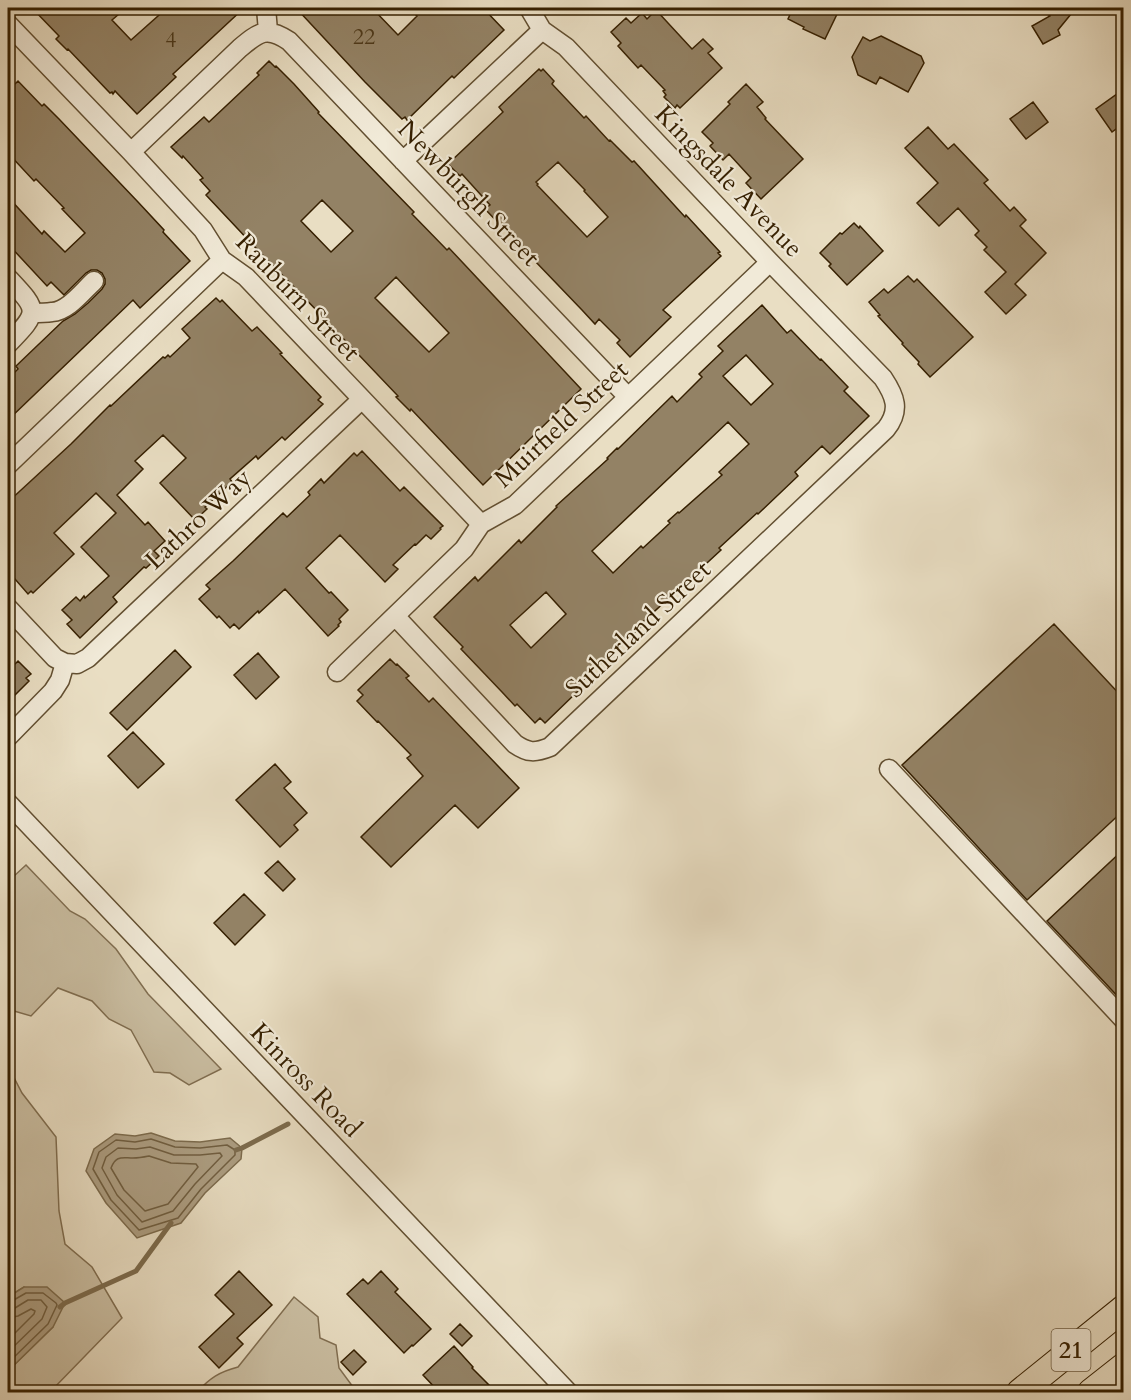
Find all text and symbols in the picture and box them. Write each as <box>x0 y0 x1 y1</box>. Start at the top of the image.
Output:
house number: 22 <box>353 22 375 52</box>
house number: 4 <box>165 25 177 55</box>
street label: Kingsdale Avenue <box>647 97 811 265</box>
street label: Newburgh Street <box>390 112 548 274</box>
street label: Rauburn Street <box>228 225 368 369</box>
street label: Muirfield Street <box>486 353 636 495</box>
street label: Lathro Way <box>137 460 259 577</box>
street label: Sutherland Street <box>558 552 718 706</box>
street label: Kinross Road <box>243 1015 370 1145</box>
road number: 21 <box>1052 1329 1090 1371</box>

